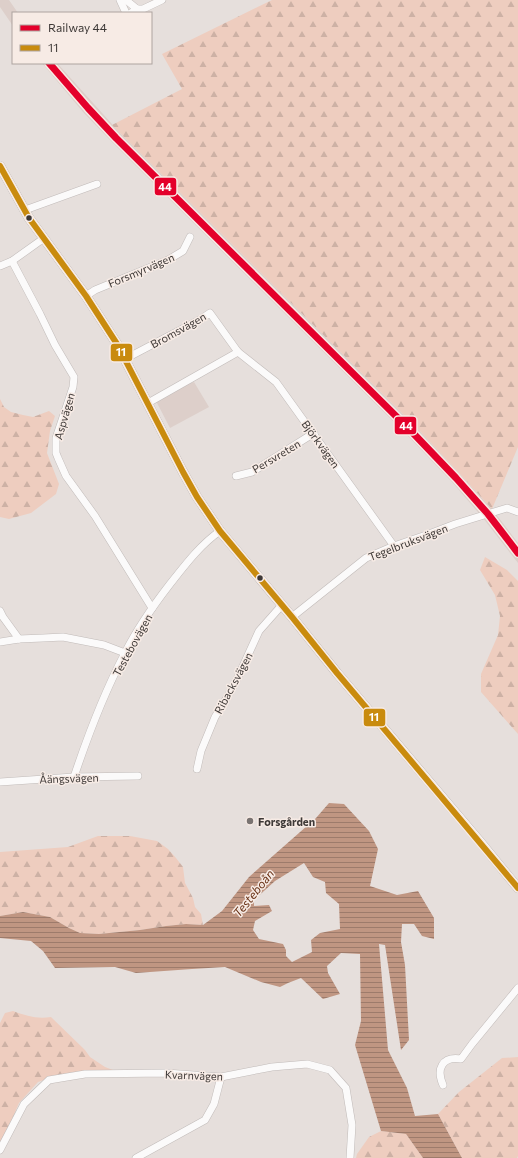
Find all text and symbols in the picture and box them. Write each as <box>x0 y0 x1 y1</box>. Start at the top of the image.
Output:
legend <box>12 12 152 64</box>
text: Railway 44 <box>48 20 107 34</box>
text: 11 <box>48 40 58 54</box>
line badge: 44 <box>154 177 177 196</box>
text: 44 <box>158 180 172 193</box>
unlabelled marker <box>24 213 34 223</box>
street label: Forsmyrvägen <box>106 250 176 290</box>
street label: Bromsvägen <box>148 309 208 351</box>
line badge: 11 <box>110 343 133 362</box>
text: 11 <box>116 345 126 358</box>
street label: Aspvägen <box>51 391 77 441</box>
line badge: 44 <box>394 416 417 435</box>
street label: Björkvägen <box>299 418 343 470</box>
text: 44 <box>399 419 413 432</box>
street label: Persvreten <box>250 437 302 475</box>
street label: Tegelbruksvägen <box>367 521 449 563</box>
unlabelled marker <box>255 573 265 583</box>
street label: Testebovägen <box>110 612 154 678</box>
street label: Ribacksvägen <box>211 650 255 716</box>
line badge: 11 <box>363 708 386 727</box>
text: 11 <box>369 710 379 723</box>
street label: Åängsvägen <box>39 769 99 786</box>
place label: Forsgården <box>258 815 315 828</box>
marker: Forsgården <box>245 816 255 826</box>
water label: Testeboån <box>230 866 276 920</box>
street label: Kvarnvägen <box>165 1067 223 1083</box>

